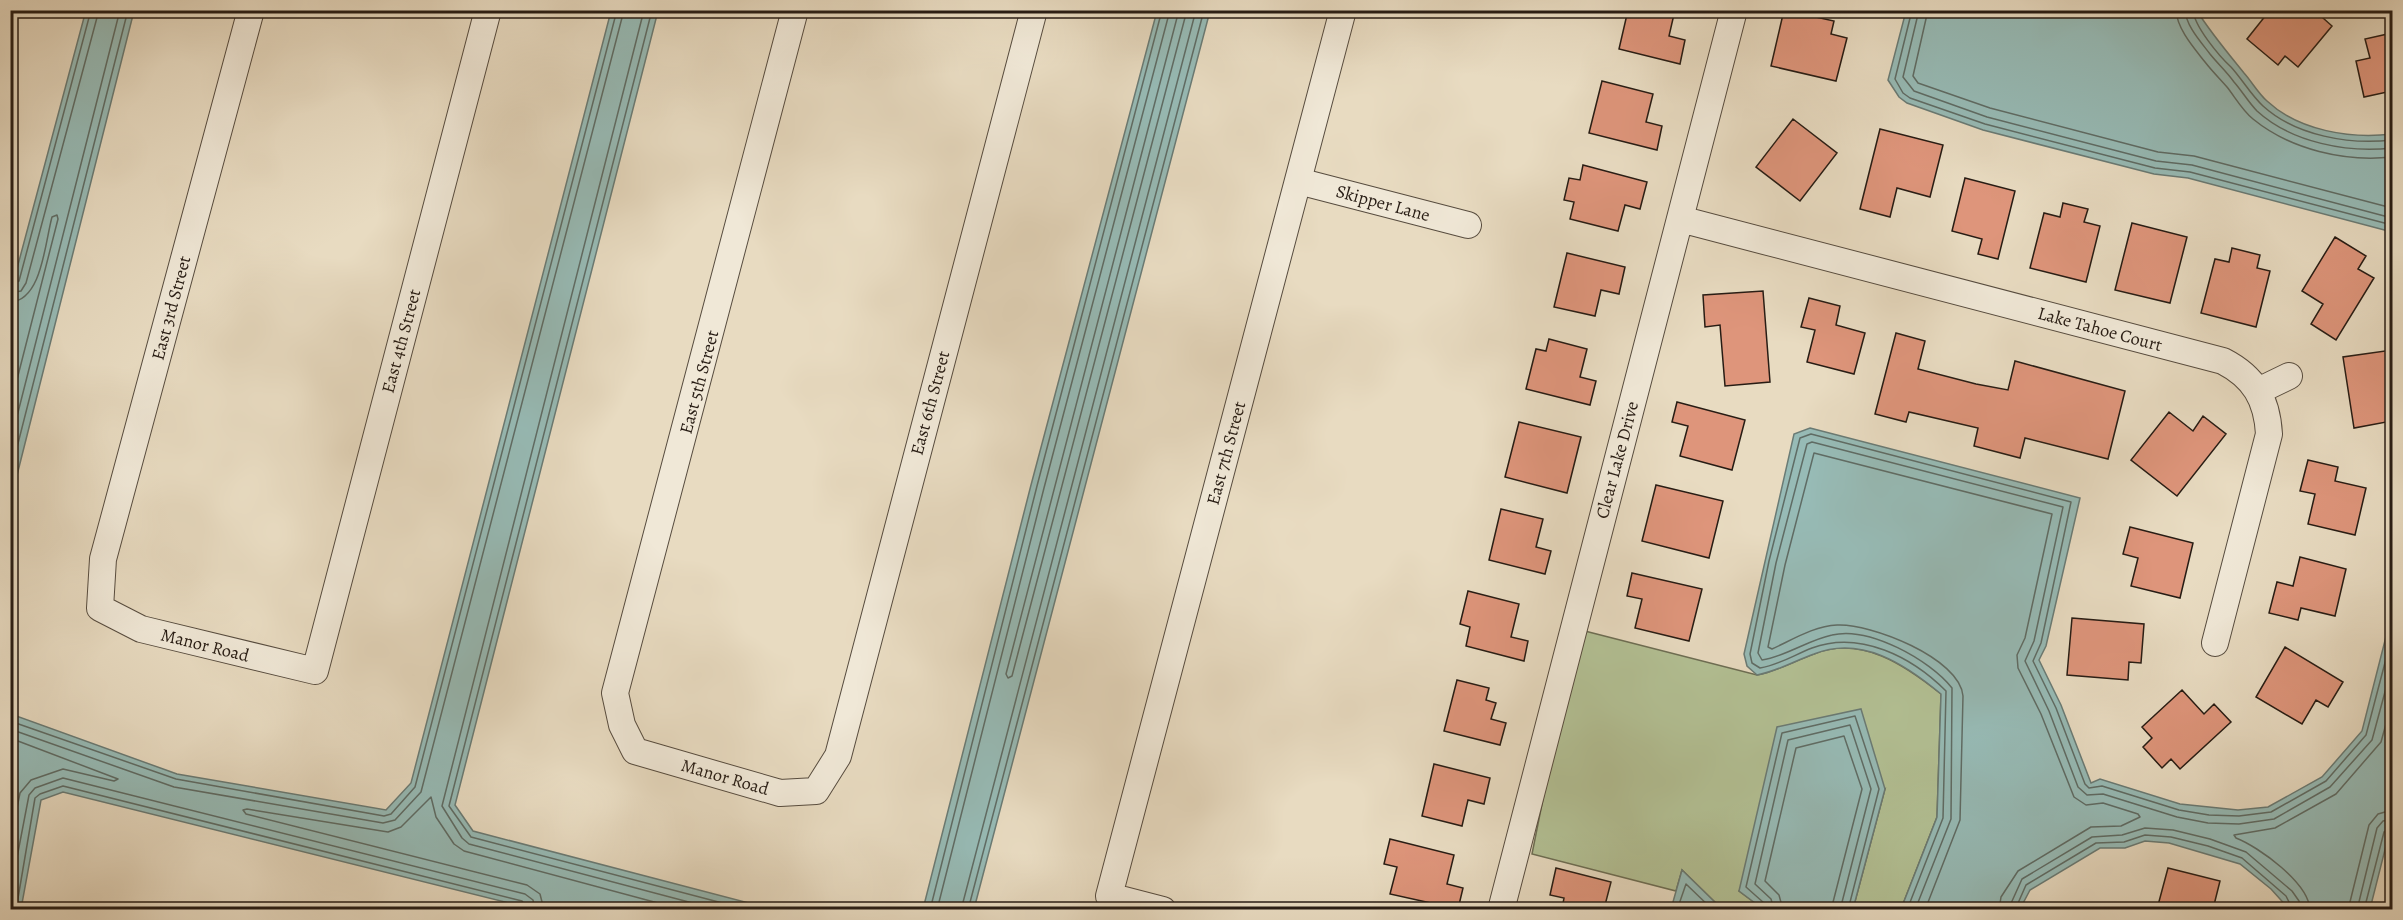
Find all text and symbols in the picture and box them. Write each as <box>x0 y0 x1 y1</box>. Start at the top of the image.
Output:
street label: Skipper Lane <box>1333 179 1433 227</box>
street label: East 3rd Street <box>146 253 196 363</box>
street label: East 4th Street <box>376 286 426 396</box>
street label: Lake Tahoe Court <box>2035 301 2165 357</box>
street label: East 5th Street <box>674 327 724 437</box>
street label: East 6th Street <box>905 348 955 458</box>
street label: East 7th Street <box>1201 398 1251 507</box>
street label: Clear Lake Drive <box>1590 399 1644 521</box>
street label: Manor Road <box>158 622 252 668</box>
street label: Manor Road <box>678 753 772 801</box>

